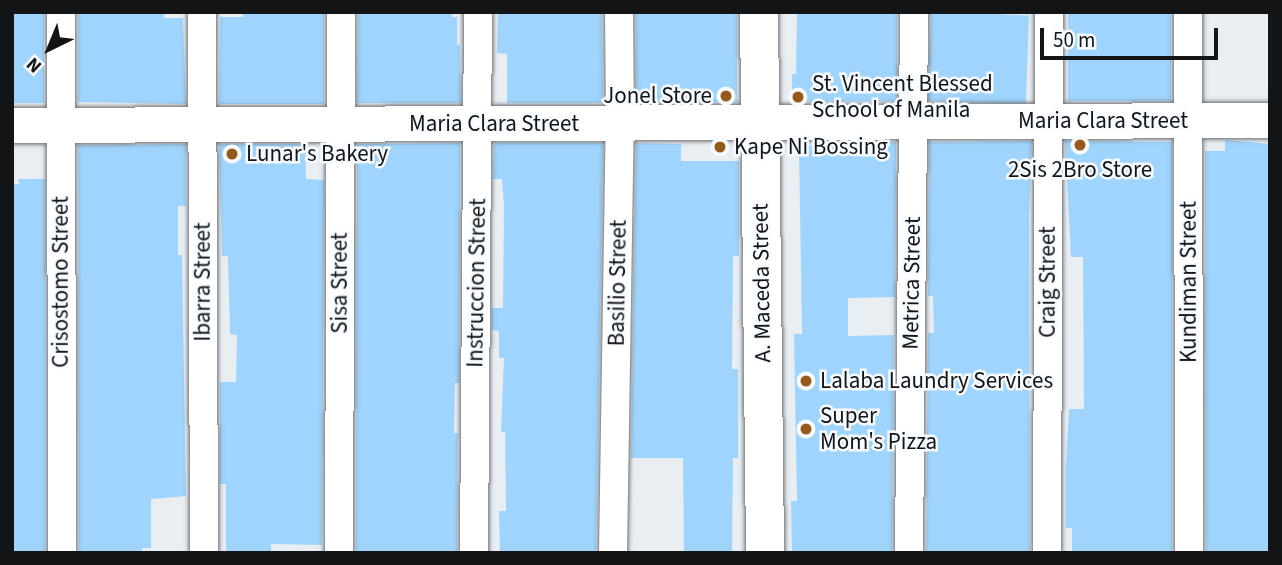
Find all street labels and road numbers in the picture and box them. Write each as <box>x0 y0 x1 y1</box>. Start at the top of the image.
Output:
street label: Maria Clara Street <box>1018 107 1188 135</box>
street label: Maria Clara Street <box>409 110 579 138</box>
street label: Crisostomo Street <box>47 196 75 368</box>
street label: Instruccion Street <box>462 198 492 368</box>
street label: Kundiman Street <box>1175 201 1203 363</box>
street label: A. Maceda Street <box>747 203 777 363</box>
street label: Metrica Street <box>897 216 927 350</box>
street label: Basilio Street <box>603 219 633 347</box>
street label: Ibarra Street <box>189 222 217 342</box>
street label: Craig Street <box>1034 226 1062 338</box>
street label: Sisa Street <box>326 232 354 334</box>

